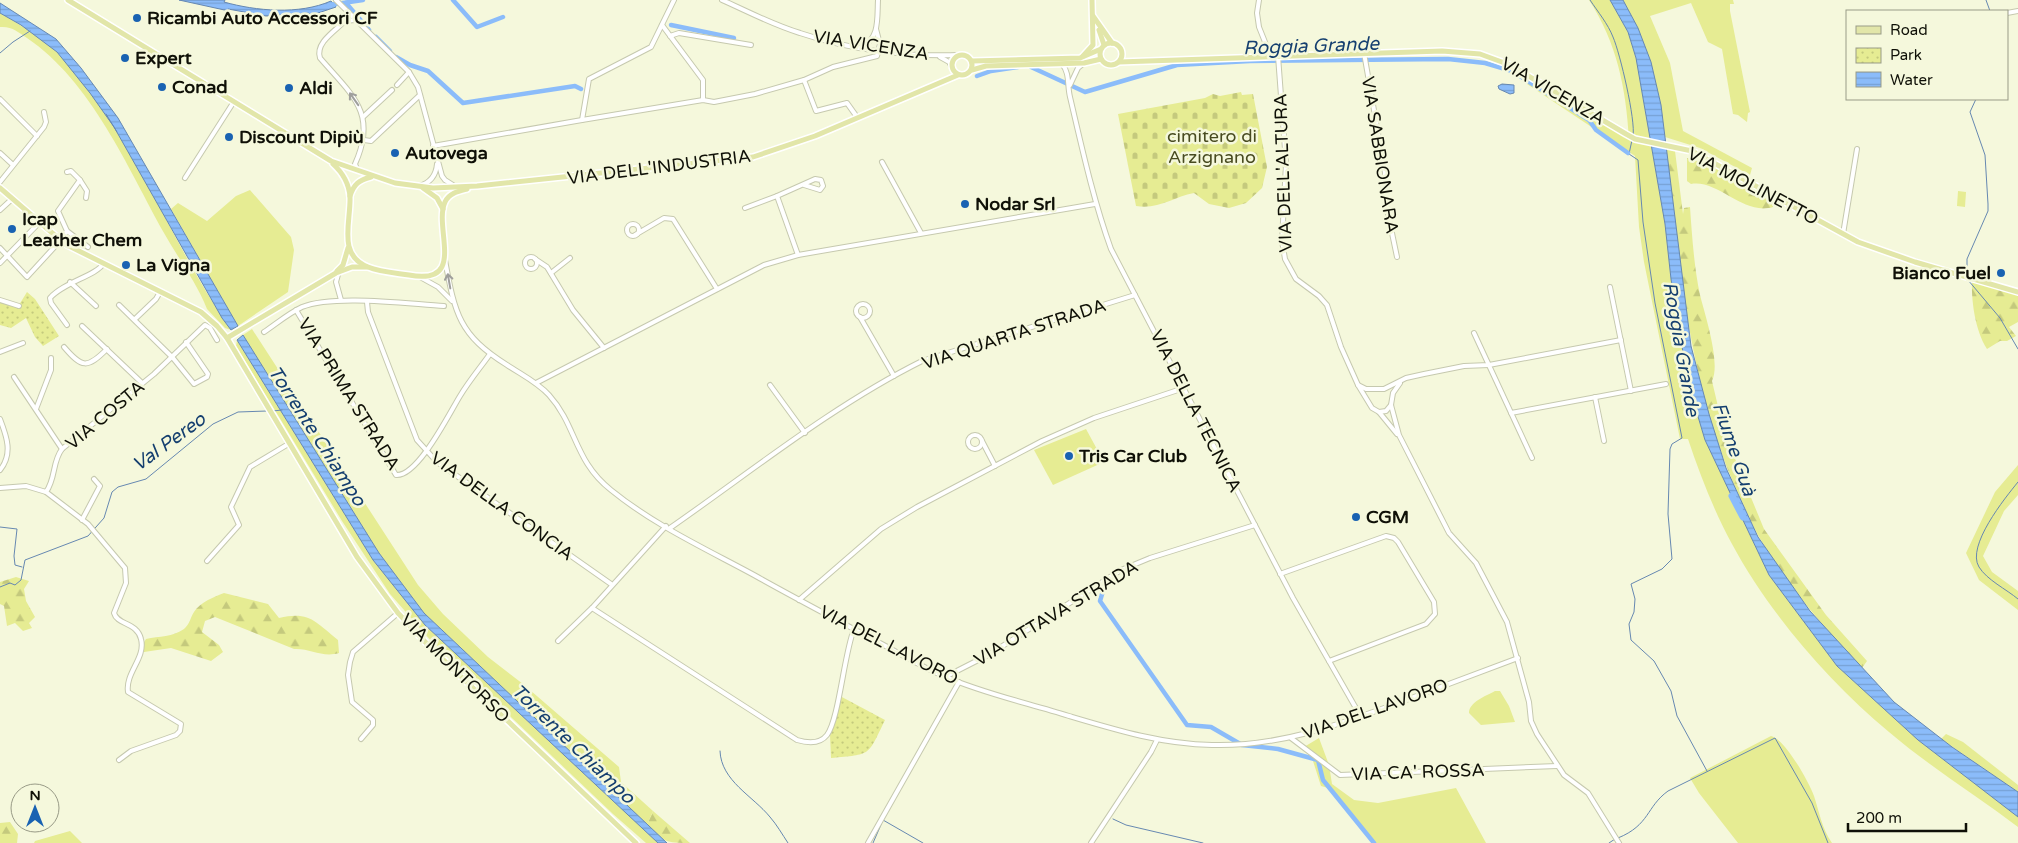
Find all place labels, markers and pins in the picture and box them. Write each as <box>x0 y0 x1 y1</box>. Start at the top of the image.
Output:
place label: Ricambi Auto Accessori CF <box>147 7 378 29</box>
marker: Ricambi Auto Accessori CF <box>131 12 143 24</box>
place label: Expert <box>135 47 192 69</box>
marker: Expert <box>119 52 131 64</box>
place label: Conad <box>172 76 228 98</box>
place label: Aldi <box>299 77 333 99</box>
marker: Conad <box>156 81 168 93</box>
marker: Aldi <box>283 82 295 94</box>
place label: Discount Dipiù <box>239 126 364 148</box>
marker: Discount Dipiù <box>223 131 235 143</box>
place label: Autovega <box>405 142 488 164</box>
marker: Autovega <box>389 147 401 159</box>
place label: Nodar Srl <box>975 193 1056 215</box>
marker: Nodar Srl <box>959 198 971 210</box>
place label: Icap Leather Chem <box>22 208 142 251</box>
marker: Icap Leather Chem <box>6 223 18 235</box>
place label: La Vigna <box>136 254 210 276</box>
marker: La Vigna <box>120 259 132 271</box>
place label: Bianco Fuel <box>1892 262 1991 284</box>
marker: Bianco Fuel <box>1995 267 2007 279</box>
place label: Tris Car Club <box>1078 445 1187 467</box>
marker: Tris Car Club <box>1063 450 1075 462</box>
place label: CGM <box>1366 506 1409 528</box>
marker: CGM <box>1350 511 1362 523</box>

